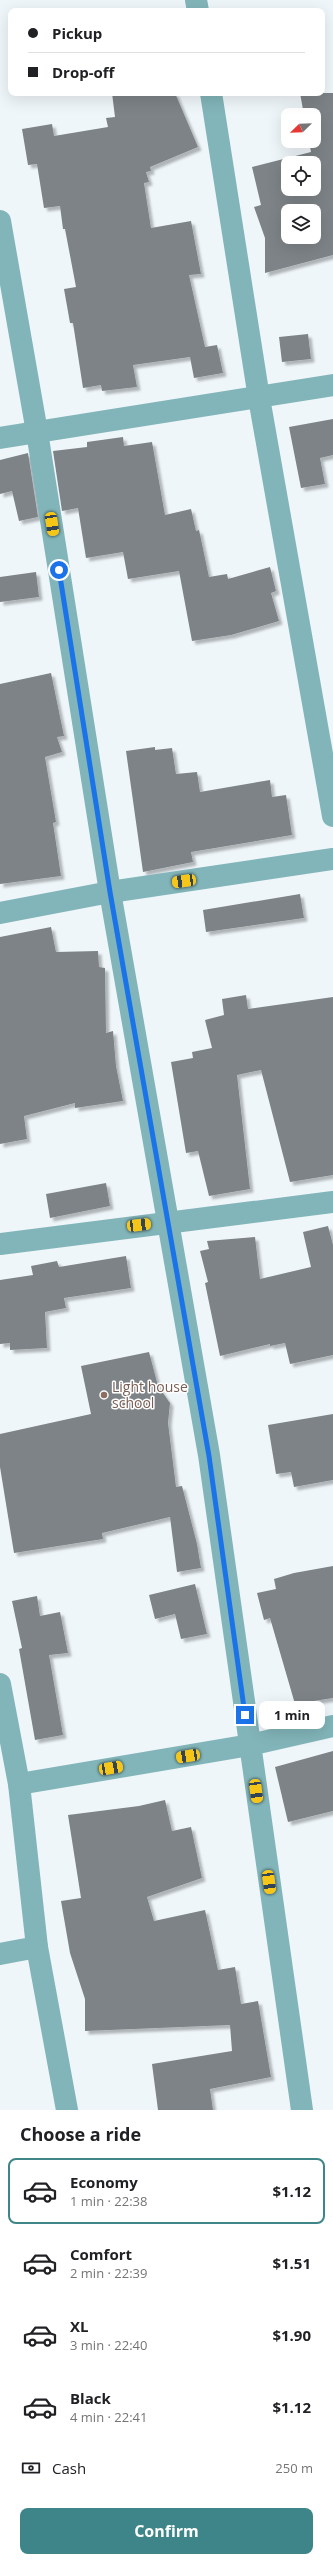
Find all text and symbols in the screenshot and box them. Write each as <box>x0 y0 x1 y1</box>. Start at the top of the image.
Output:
text: Pickup <box>52 23 102 43</box>
text: Drop-off <box>52 62 114 82</box>
north arrow <box>281 108 321 148</box>
map controls <box>281 108 321 244</box>
button: locate <box>281 156 321 196</box>
button: layers <box>281 204 321 244</box>
car <box>44 511 60 537</box>
route start <box>50 561 68 579</box>
car <box>171 873 197 889</box>
car <box>126 1218 152 1232</box>
place label: Light house school <box>112 1377 188 1412</box>
marker: Light house school <box>99 1390 109 1400</box>
callout: 1 min <box>259 1701 325 1729</box>
route end <box>236 1706 254 1724</box>
text: 1 min <box>274 1706 310 1724</box>
car <box>175 1748 201 1764</box>
car <box>98 1760 124 1776</box>
car <box>248 1778 264 1804</box>
car <box>261 1869 277 1895</box>
text: Choose a ride <box>20 2122 141 2146</box>
text: Economy <box>70 2172 138 2192</box>
icon: car <box>22 2173 58 2209</box>
text: $1.12 <box>272 2181 311 2201</box>
text: 1 min · 22:38 <box>70 2192 147 2210</box>
text: Comfort <box>70 2244 132 2264</box>
icon: car <box>22 2245 58 2281</box>
text: $1.51 <box>272 2253 311 2273</box>
text: 2 min · 22:39 <box>70 2264 147 2282</box>
text: XL <box>70 2316 88 2336</box>
icon: car <box>22 2317 58 2353</box>
text: $1.90 <box>272 2325 311 2345</box>
text: 3 min · 22:40 <box>70 2336 147 2354</box>
text: Black <box>70 2388 111 2408</box>
icon: car <box>22 2389 58 2425</box>
text: $1.12 <box>272 2397 311 2417</box>
text: 4 min · 22:41 <box>70 2408 147 2426</box>
icon: cash <box>20 2457 42 2479</box>
text: Cash <box>52 2458 86 2478</box>
text: 250 m <box>275 2459 313 2477</box>
button: Confirm <box>20 2508 313 2554</box>

